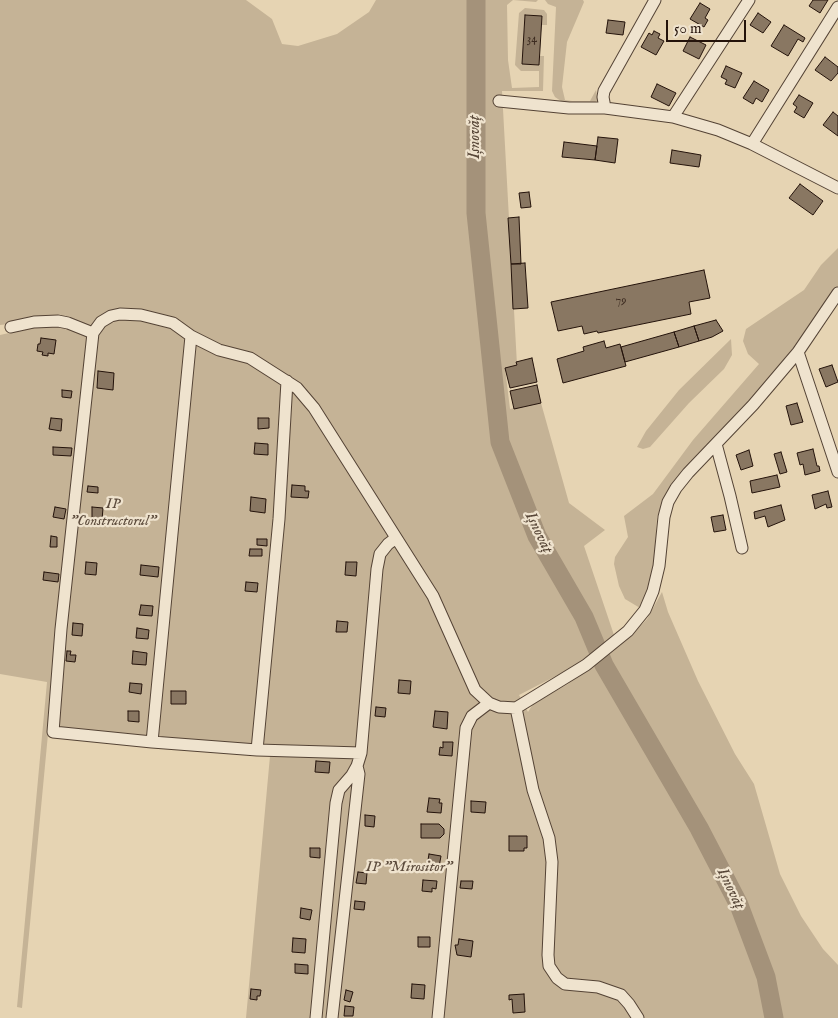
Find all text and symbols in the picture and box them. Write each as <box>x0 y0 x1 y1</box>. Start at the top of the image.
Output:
scale bar <box>668 10 748 42</box>
text: 50 m <box>674 19 702 38</box>
house number: 34 <box>527 33 537 47</box>
water label: Ișnovăț <box>466 115 486 159</box>
house number: 79 <box>616 295 626 309</box>
park label: IP "Constructorul" <box>70 496 156 531</box>
water label: Ișnovăț <box>520 509 556 557</box>
park label: IP "Mirositor" <box>366 859 452 877</box>
water label: Ișnovăț <box>712 865 748 913</box>

